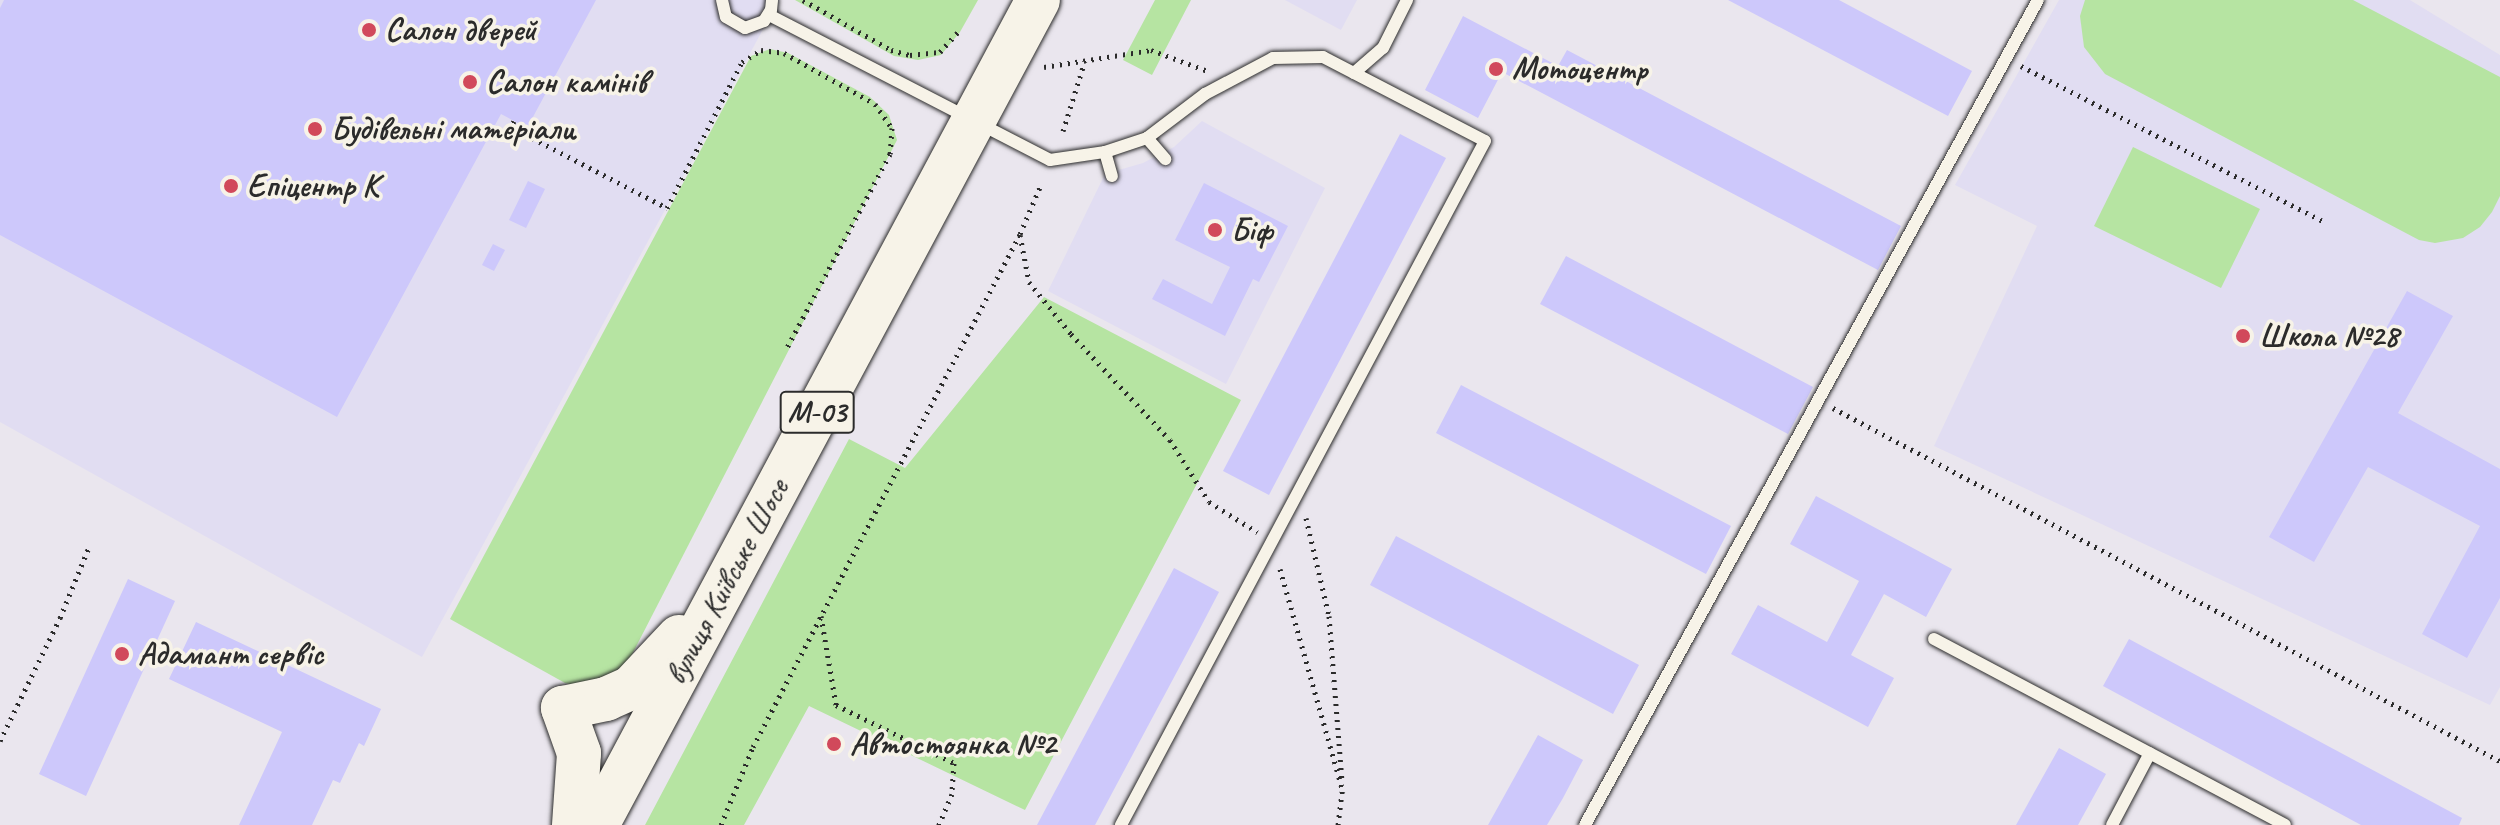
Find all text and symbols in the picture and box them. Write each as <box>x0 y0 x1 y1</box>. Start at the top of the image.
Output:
place label: Салон дверей <box>385 11 535 49</box>
marker: Салон дверей <box>360 21 378 39</box>
place label: Мотоцентр <box>1512 50 1648 88</box>
marker: Мотоцентр <box>1487 60 1505 78</box>
place label: Салон камінів <box>486 63 649 101</box>
marker: Салон камінів <box>461 73 479 91</box>
place label: Будівельні матеріали <box>331 110 576 148</box>
marker: Будівельні матеріали <box>306 120 324 138</box>
place label: Епіцентр К <box>247 167 379 205</box>
marker: Епіцентр К <box>222 177 240 195</box>
place label: Біф <box>1231 211 1273 249</box>
marker: Біф <box>1206 221 1224 239</box>
place label: Школа №28 <box>2259 317 2398 355</box>
marker: Школа №28 <box>2234 327 2252 345</box>
road number: М-03 <box>779 386 855 438</box>
street label: вулиця Київське Шосе <box>657 473 797 691</box>
place label: Адамант сервіс <box>138 635 320 673</box>
marker: Адамант сервіс <box>113 645 131 663</box>
place label: Автостоянка №2 <box>850 725 1056 763</box>
marker: Автостоянка №2 <box>825 735 843 753</box>

